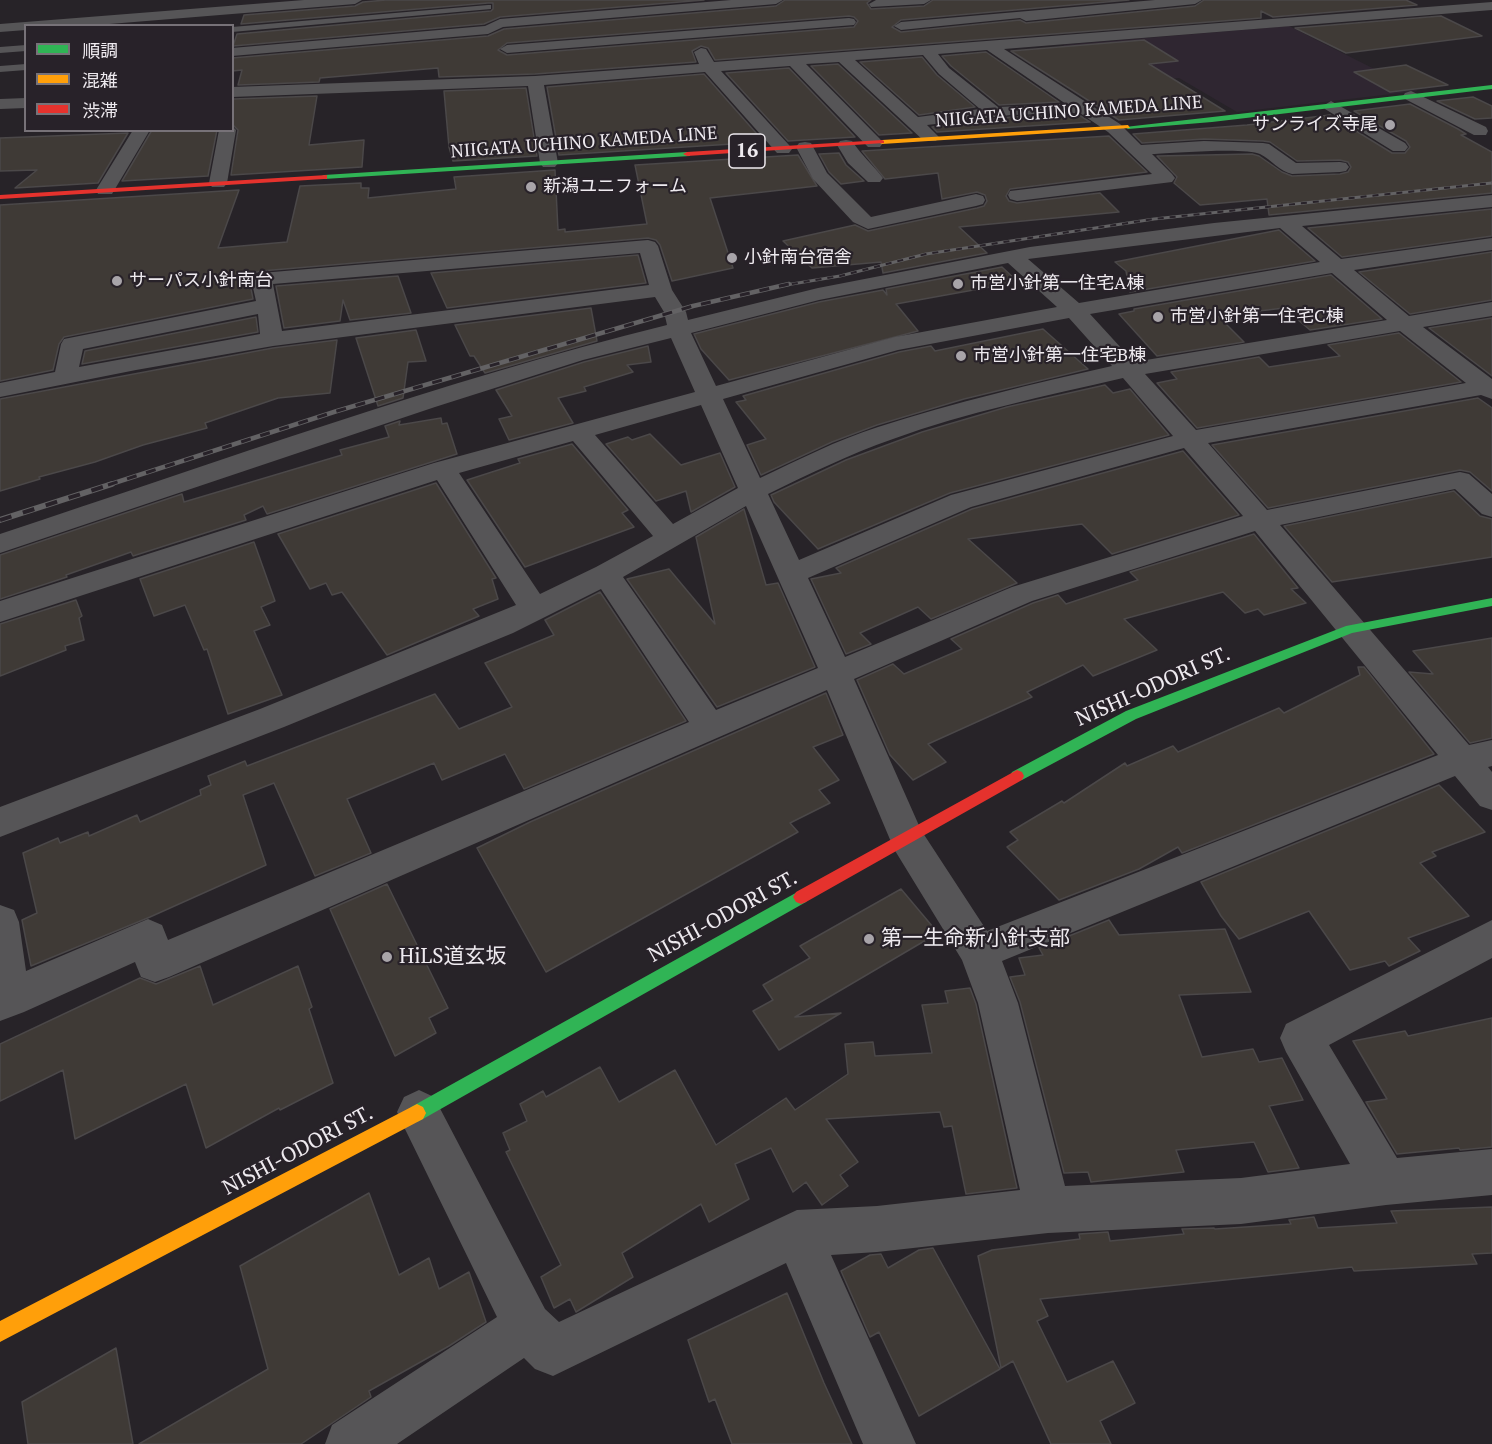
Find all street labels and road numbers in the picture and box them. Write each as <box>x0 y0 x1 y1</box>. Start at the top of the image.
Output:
street label: NIIGATA UCHINO KAMEDA LINE <box>935 92 1203 132</box>
street label: NIIGATA UCHINO KAMEDA LINE <box>450 123 718 163</box>
road number: 16 <box>729 134 765 168</box>
street label: NISHI-ODORI ST. <box>1072 642 1234 732</box>
street label: NISHI-ODORI ST. <box>644 866 802 968</box>
street label: NISHI-ODORI ST. <box>219 1101 377 1201</box>

